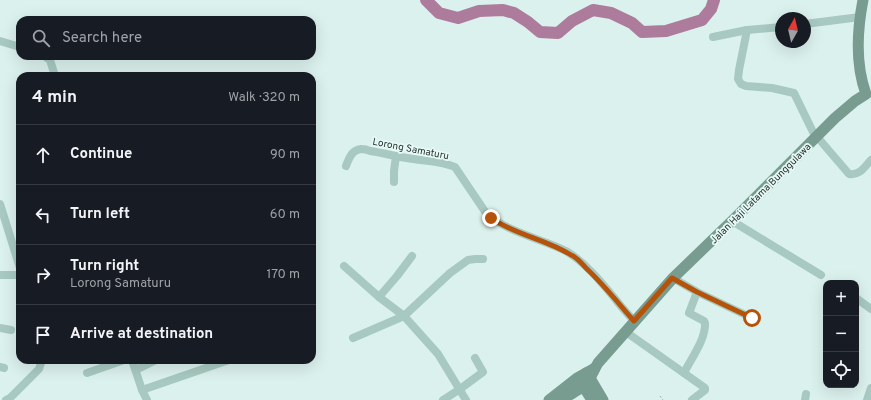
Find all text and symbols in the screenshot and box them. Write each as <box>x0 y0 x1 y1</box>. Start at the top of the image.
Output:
north arrow <box>775 12 811 48</box>
search box <box>16 16 316 60</box>
icon: search <box>30 27 52 49</box>
text: Search here <box>62 29 142 48</box>
text: 4 min <box>32 87 77 109</box>
text: Walk · 320 m <box>228 90 300 106</box>
street label: Lorong Samaturu <box>371 136 450 163</box>
street label: Jalan Haji Latama Bunggulawa <box>708 141 814 247</box>
icon: ahead <box>32 144 54 166</box>
text: Continue <box>70 145 132 164</box>
text: 90 m <box>270 147 300 163</box>
icon: left <box>32 204 54 226</box>
text: Turn left <box>70 205 130 224</box>
text: 60 m <box>270 207 300 223</box>
route end <box>482 209 500 227</box>
text: Turn right <box>70 257 139 276</box>
icon: right <box>32 264 54 286</box>
text: 170 m <box>266 267 300 283</box>
text: Lorong Samaturu <box>70 276 171 292</box>
map controls <box>823 280 859 388</box>
button: + <box>823 280 859 316</box>
route start <box>743 309 761 327</box>
button: − <box>823 316 859 352</box>
icon: arrive <box>32 324 54 346</box>
text: Arrive at destination <box>70 325 213 344</box>
button: locate <box>823 352 859 388</box>

